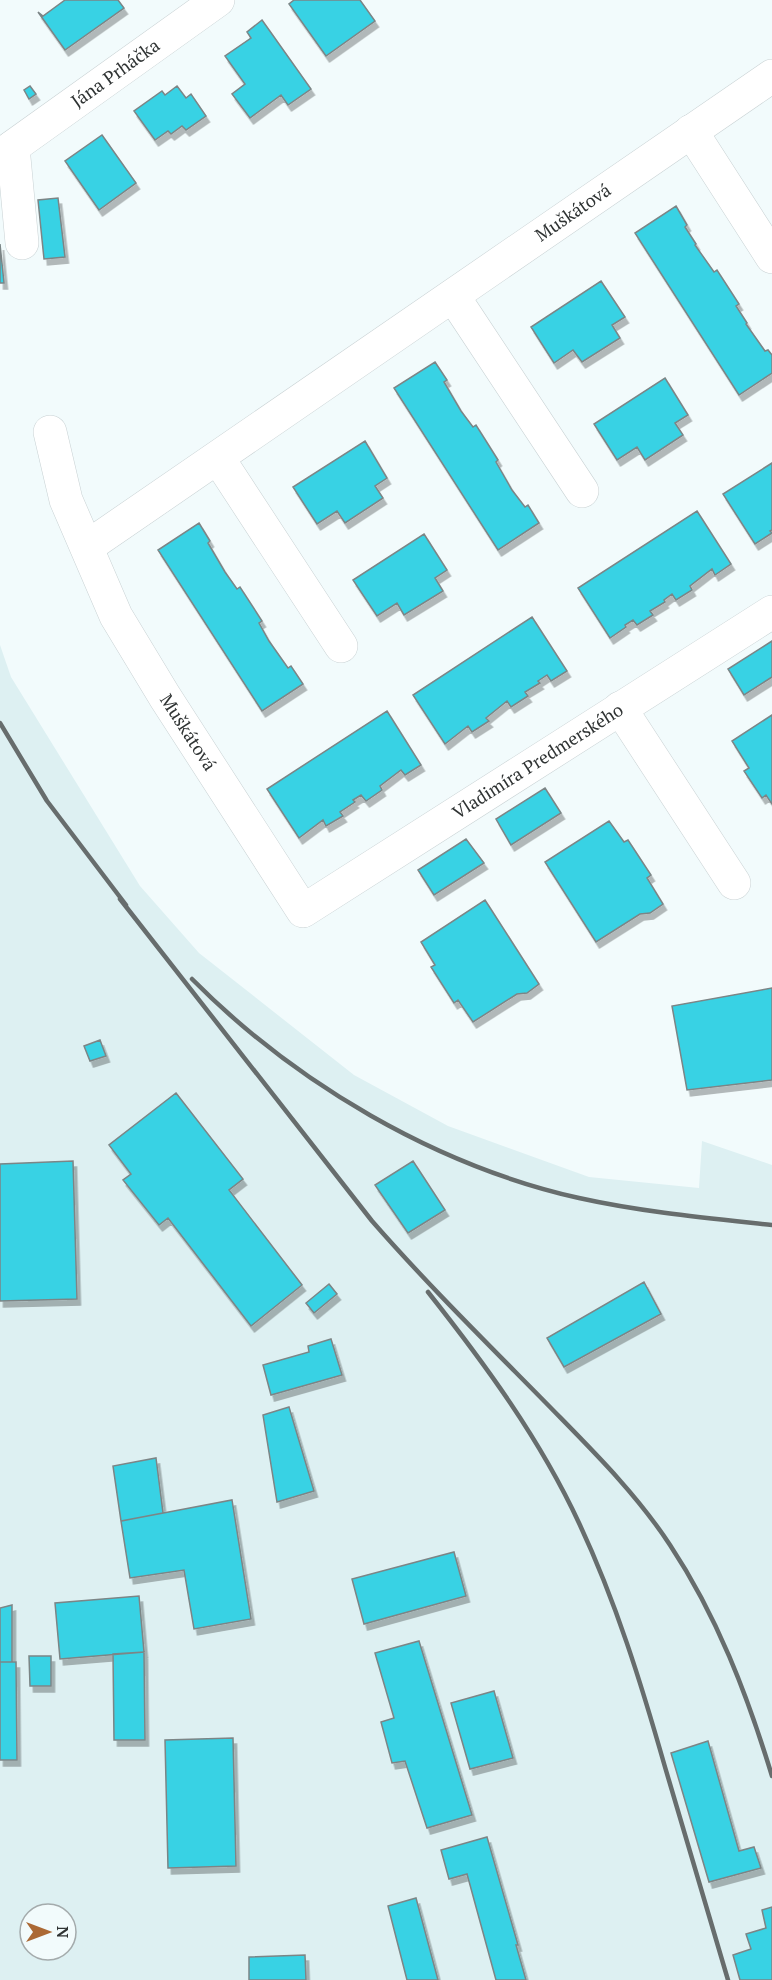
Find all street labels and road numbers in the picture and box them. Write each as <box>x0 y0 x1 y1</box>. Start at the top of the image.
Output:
street label: Jána Prháčka <box>66 33 164 112</box>
street label: Muškátová <box>530 177 615 246</box>
street label: Muškátová <box>155 689 222 775</box>
street label: Vladimíra Predmerského <box>447 697 627 824</box>

